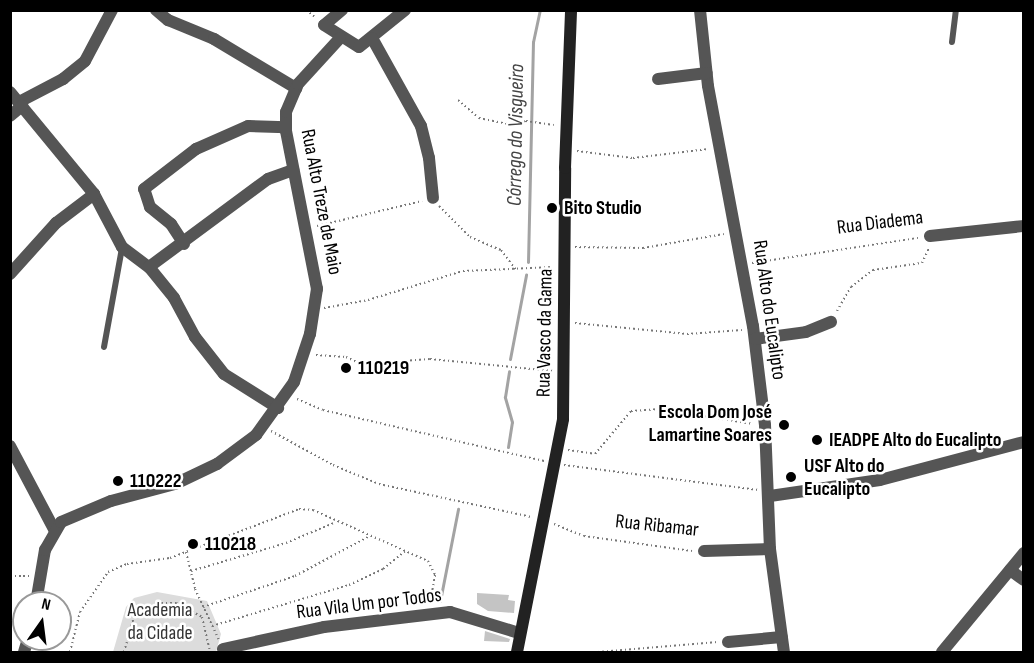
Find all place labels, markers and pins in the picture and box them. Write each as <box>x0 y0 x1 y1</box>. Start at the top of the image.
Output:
place label: Bito Studio <box>564 196 642 220</box>
marker: Bito Studio <box>545 201 559 215</box>
place label: 110219 <box>358 356 409 380</box>
marker: 110219 <box>339 361 353 375</box>
place label: Escola Dom José Lamartine Soares <box>649 401 772 448</box>
marker: Escola Dom José Lamartine Soares <box>777 418 791 432</box>
place label: IEADPE Alto do Eucalipto <box>829 428 1002 452</box>
marker: IEADPE Alto do Eucalipto <box>810 433 824 447</box>
place label: USF Alto do Eucalipto <box>804 454 884 501</box>
marker: USF Alto do Eucalipto <box>782 468 800 486</box>
place label: 110222 <box>130 469 182 493</box>
marker: 110222 <box>111 474 125 488</box>
place label: 110218 <box>205 532 256 556</box>
marker: 110218 <box>186 537 200 551</box>

